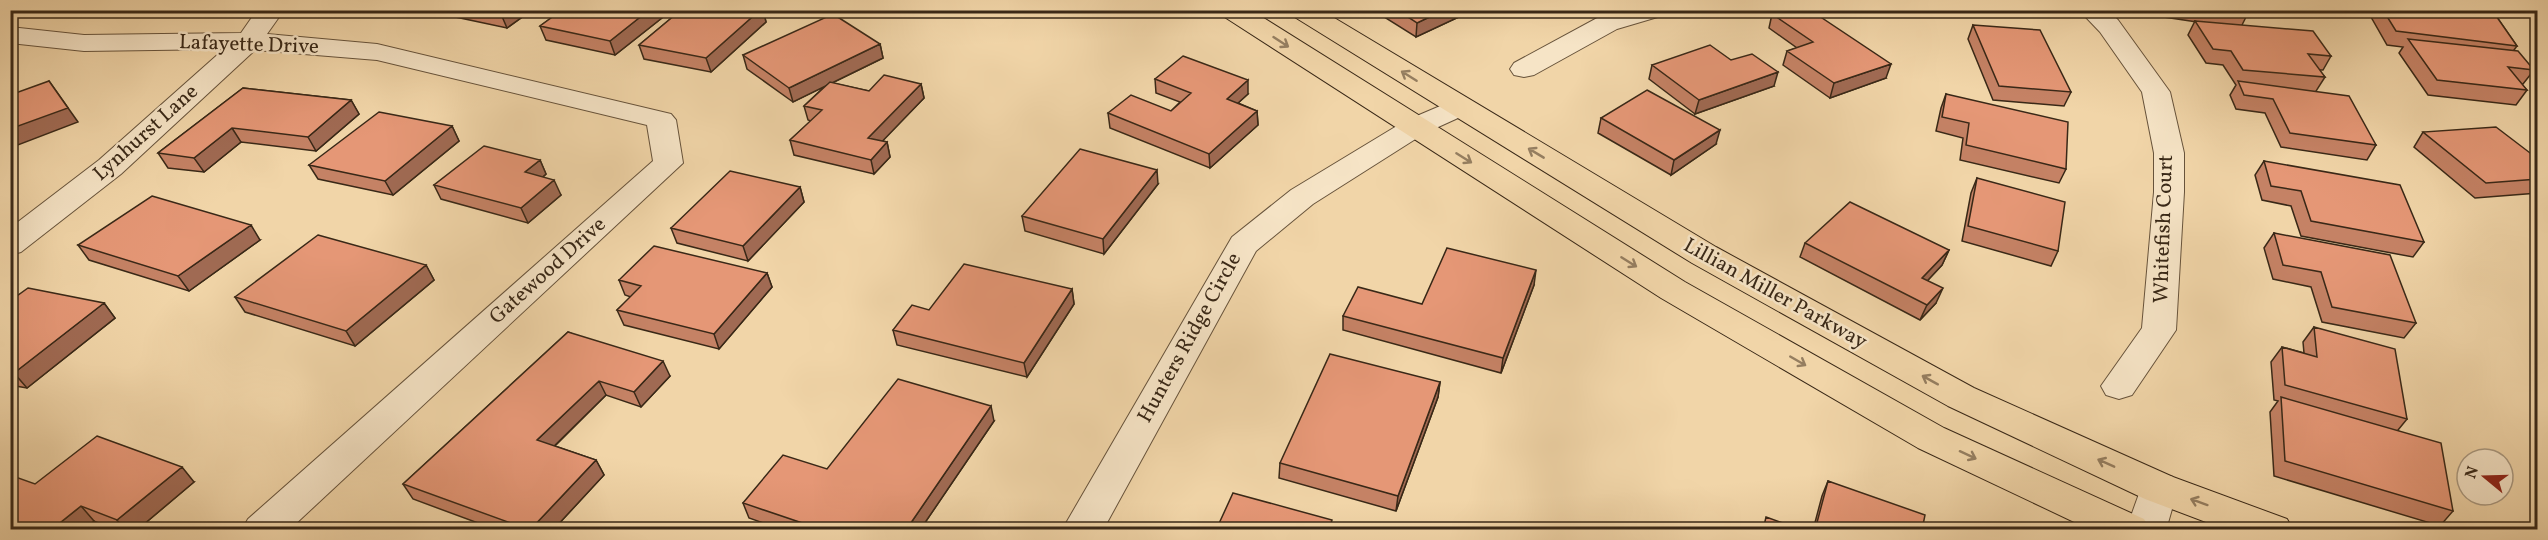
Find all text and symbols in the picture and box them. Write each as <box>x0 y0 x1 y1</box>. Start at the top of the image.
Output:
street label: Lafayette Drive <box>178 28 320 62</box>
one-way arrow <box>1272 36 1289 48</box>
one-way arrow <box>1401 70 1418 82</box>
street label: Lynhurst Lane <box>87 78 205 188</box>
one-way arrow <box>1528 147 1545 159</box>
one-way arrow <box>1456 152 1473 165</box>
street label: Whitefish Court <box>2147 154 2181 304</box>
street label: Gatewood Drive <box>483 211 613 331</box>
street label: Lillian Miller Parkway <box>1678 231 1873 357</box>
street label: Hunters Ridge Circle <box>1131 248 1249 428</box>
one-way arrow <box>1621 256 1638 269</box>
one-way arrow <box>1788 356 1806 367</box>
one-way arrow <box>1922 374 1939 386</box>
north arrow <box>2455 447 2515 507</box>
one-way arrow <box>1959 449 1977 461</box>
one-way arrow <box>2097 457 2115 468</box>
text: N <box>2460 463 2485 482</box>
one-way arrow <box>2190 496 2209 507</box>

